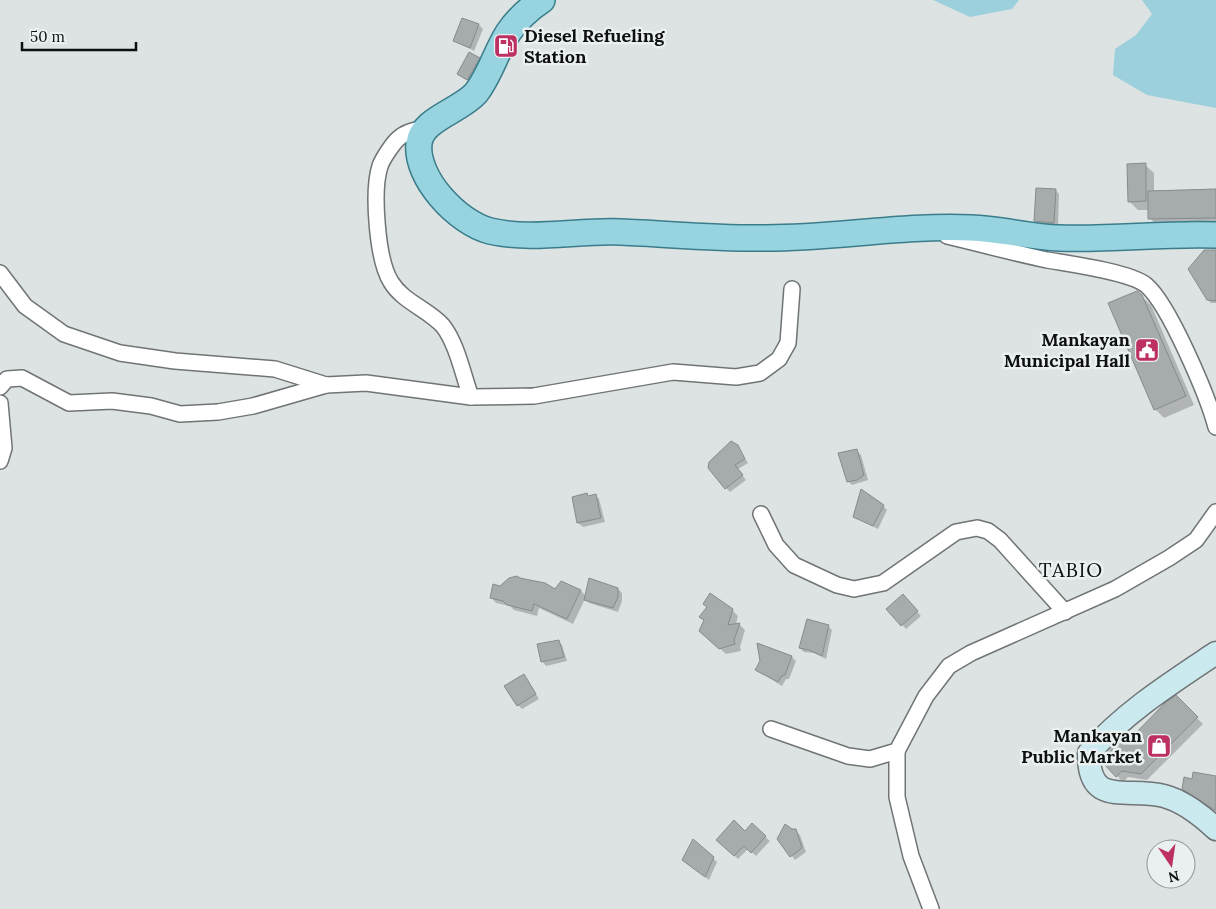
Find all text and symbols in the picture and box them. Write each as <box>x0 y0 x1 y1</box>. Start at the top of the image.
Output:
scale bar <box>22 20 136 52</box>
place label: Diesel Refueling Station <box>524 24 665 68</box>
text: 50 m <box>30 27 65 46</box>
fuel station icon: Diesel Refueling Station <box>493 33 519 59</box>
place label: Mankayan Municipal Hall <box>1004 328 1131 372</box>
public building icon: Mankayan Municipal Hall <box>1134 337 1160 363</box>
district label: TABIO <box>1039 557 1103 582</box>
place label: Mankayan Public Market <box>1021 724 1143 768</box>
shop icon: Mankayan Public Market <box>1146 733 1172 759</box>
north arrow <box>1146 839 1196 889</box>
text: N <box>1166 867 1181 887</box>

